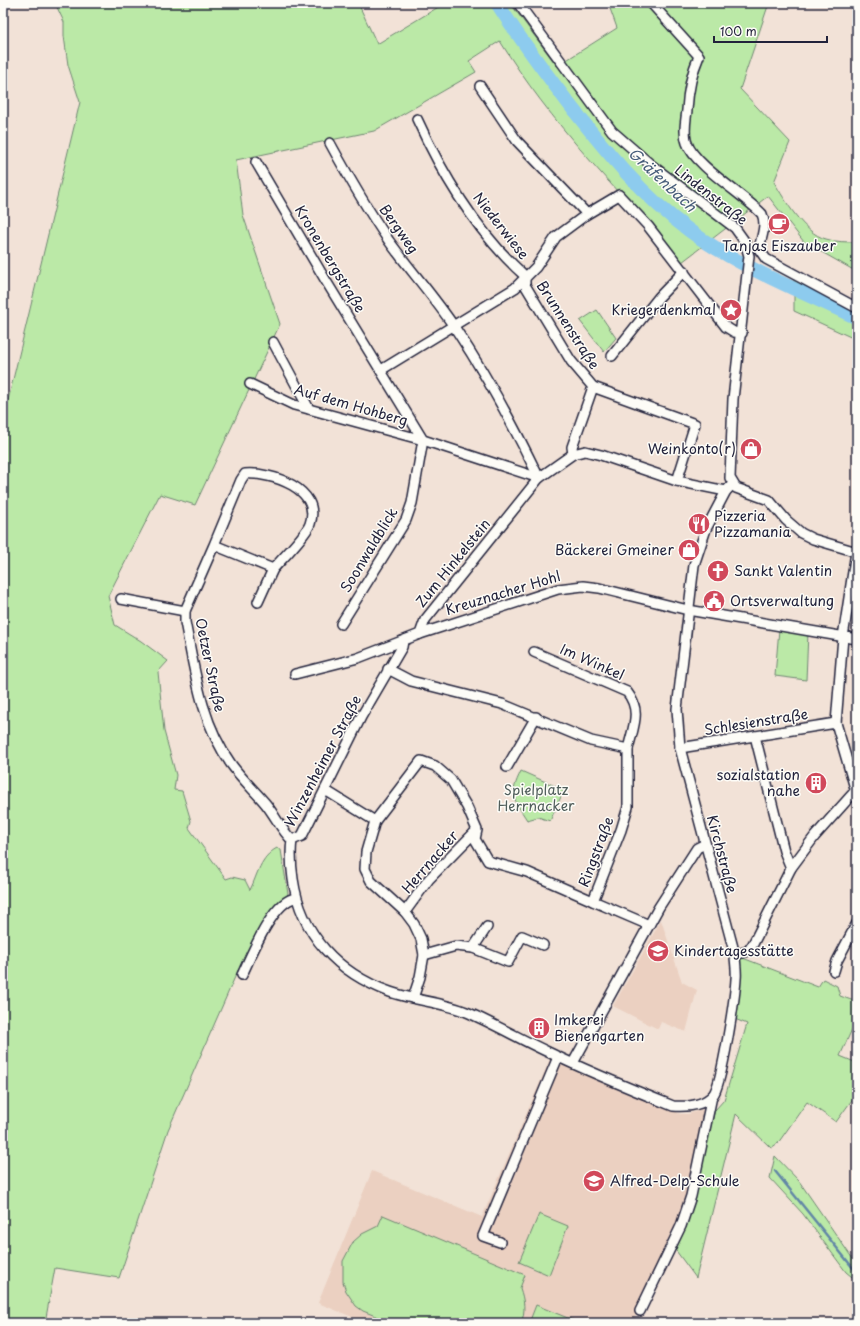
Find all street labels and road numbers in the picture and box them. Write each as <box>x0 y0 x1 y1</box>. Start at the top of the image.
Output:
street label: Lindenstraße <box>670 159 752 230</box>
street label: Niederwiese <box>469 188 534 264</box>
street label: Bergweg <box>375 200 424 258</box>
street label: Kronenbergstraße <box>290 201 371 317</box>
street label: Brunnenstraße <box>532 276 605 373</box>
street label: Auf dem Hohberg <box>292 378 410 431</box>
street label: Soonwaldblick <box>335 503 403 596</box>
street label: Zum Hinkelstein <box>410 514 495 611</box>
street label: Kreuznacher Hohl <box>443 565 563 620</box>
street label: Oetzer Straße <box>190 616 231 714</box>
street label: Im Winkel <box>557 638 628 685</box>
street label: Winzenheimer Straße <box>279 691 366 830</box>
street label: Schlesienstraße <box>703 703 809 740</box>
street label: Ringstraße <box>572 813 619 890</box>
street label: Kirchstraße <box>702 813 743 895</box>
street label: Herrnacker <box>396 825 463 898</box>

